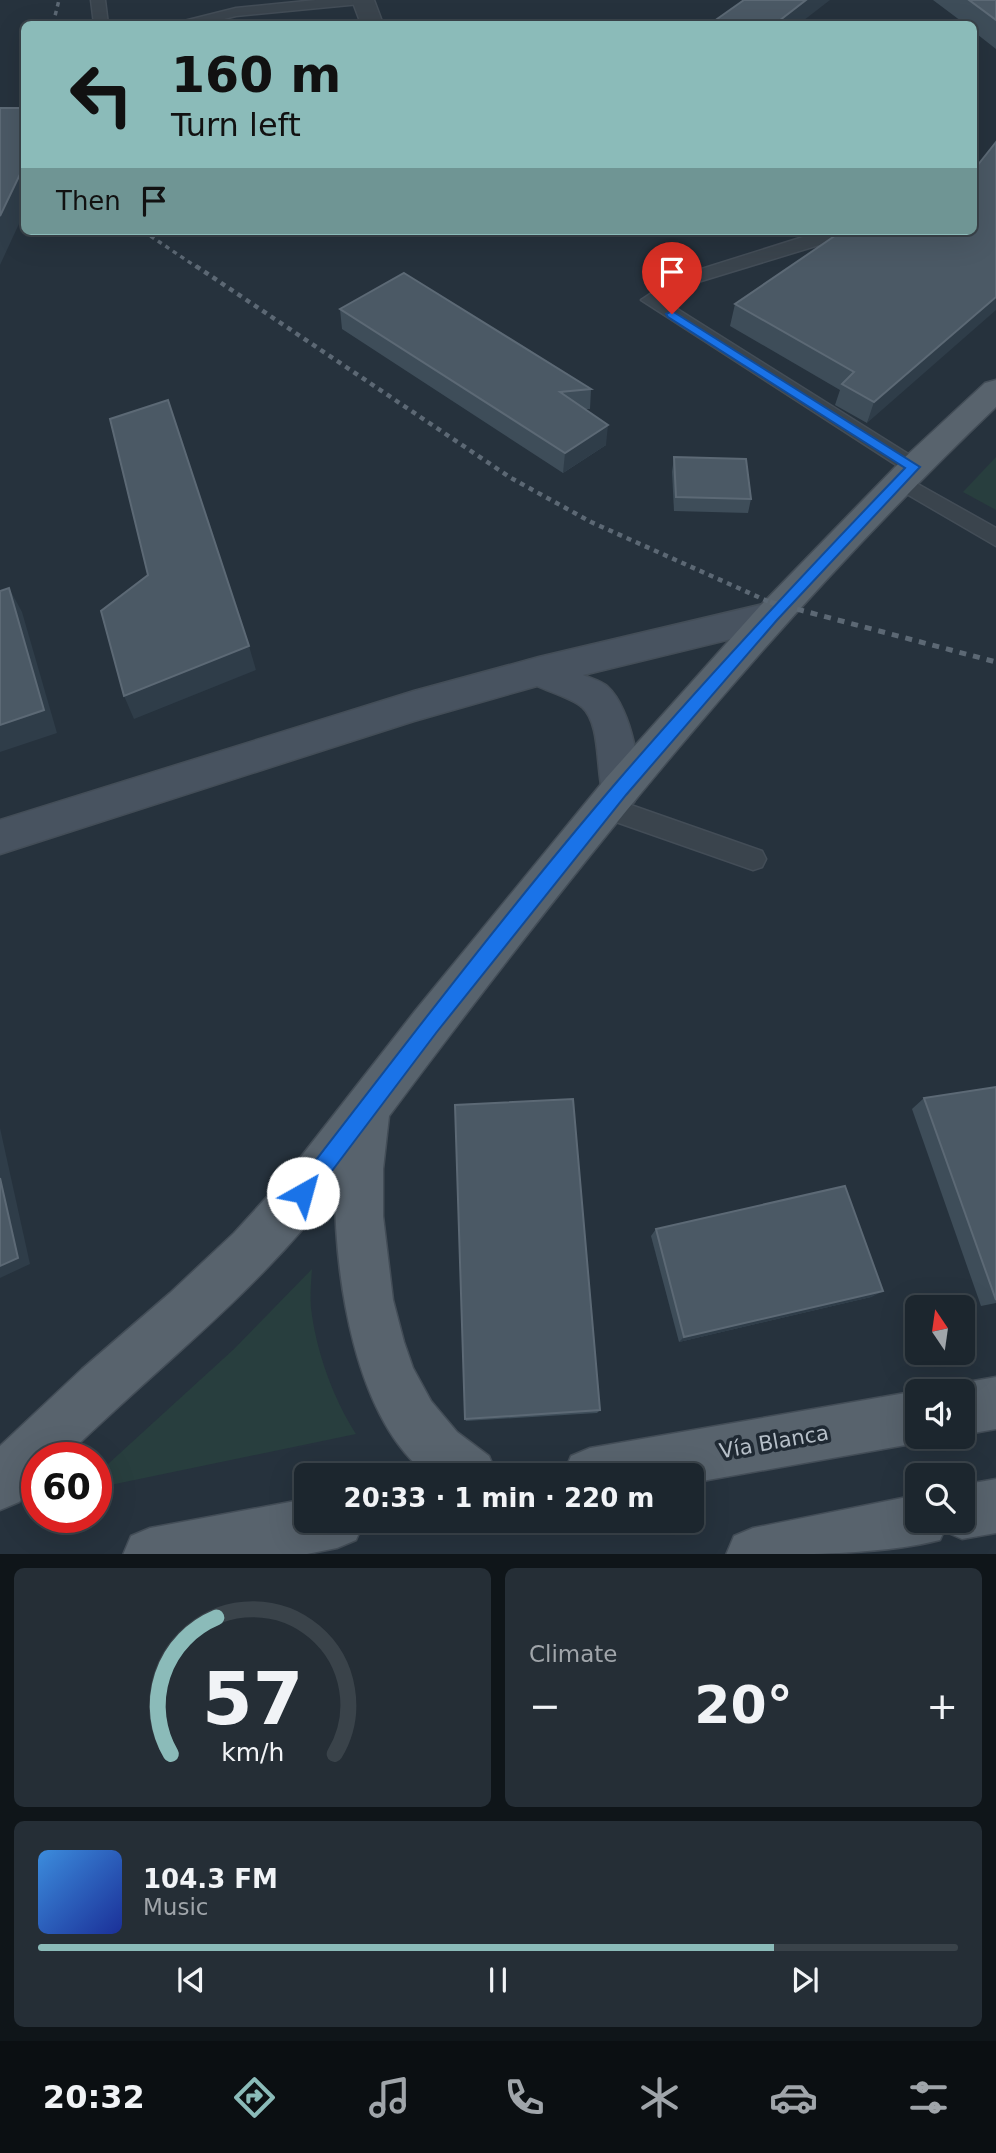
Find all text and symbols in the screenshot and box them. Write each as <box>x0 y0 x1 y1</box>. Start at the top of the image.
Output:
text: 160 m <box>171 47 341 104</box>
icon: left <box>56 49 147 140</box>
text: Turn left <box>171 106 301 144</box>
icon: arrive <box>135 182 173 220</box>
text: Then <box>56 186 121 216</box>
pin <box>642 242 702 314</box>
icon: arrive <box>653 253 691 291</box>
position arrow <box>266 1156 340 1230</box>
north arrow <box>905 1295 975 1365</box>
map controls <box>905 1295 975 1533</box>
button: sound <box>905 1379 975 1449</box>
street label: Vía Blanca <box>717 1421 831 1463</box>
speed limit sign: 60 <box>21 1442 112 1533</box>
button: search <box>905 1463 975 1533</box>
text: 20:33 · 1 min · 220 m <box>344 1483 654 1513</box>
text: Climate <box>529 1641 618 1667</box>
text: 57 <box>202 1656 303 1741</box>
text: 20° <box>694 1675 793 1735</box>
text: − <box>529 1684 561 1728</box>
text: + <box>926 1684 958 1728</box>
text: km/h <box>221 1737 284 1766</box>
text: 104.3 FM <box>143 1864 278 1894</box>
text: Music <box>143 1894 208 1920</box>
icon: previous <box>172 1961 210 1999</box>
icon: pause <box>479 1961 517 1999</box>
icon: next <box>786 1961 824 1999</box>
icon: directions <box>230 2073 279 2122</box>
icon: music <box>365 2073 414 2122</box>
icon: phone <box>500 2073 549 2122</box>
icon: climate <box>635 2073 684 2122</box>
icon: car <box>769 2073 818 2122</box>
icon: filters <box>904 2073 953 2122</box>
text: 20:32 <box>43 2078 145 2116</box>

